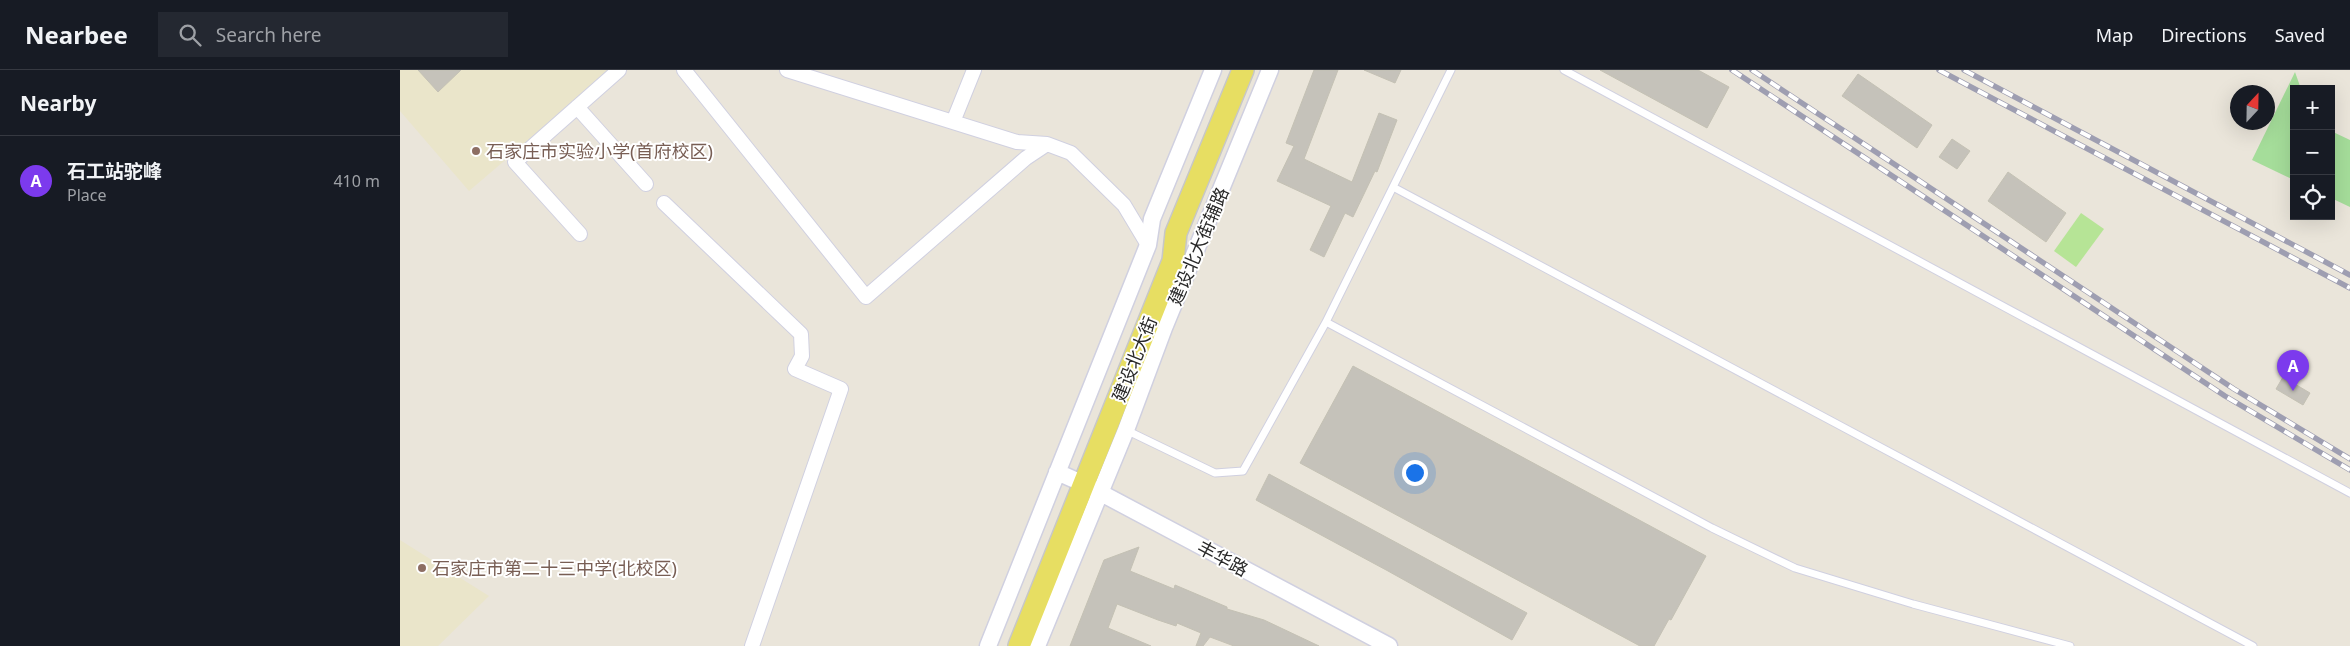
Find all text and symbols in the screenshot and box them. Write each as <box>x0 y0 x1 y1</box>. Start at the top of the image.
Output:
search box <box>158 12 508 57</box>
text: Nearbee <box>25 18 128 51</box>
icon: search <box>176 21 204 49</box>
text: Search here <box>216 22 322 48</box>
text: Map <box>2096 23 2133 47</box>
text: Directions <box>2161 23 2247 47</box>
text: Saved <box>2275 23 2325 47</box>
north arrow <box>2230 85 2275 130</box>
map controls <box>2290 85 2335 220</box>
button: + <box>2290 85 2335 130</box>
text: Nearby <box>20 89 96 117</box>
button: − <box>2290 130 2335 175</box>
place label: 石家庄市实验小学(首府校区) <box>486 139 713 163</box>
marker: 石家庄市实验小学(首府校区) <box>470 145 482 157</box>
text: 石工站驼峰 <box>67 158 162 184</box>
text: A <box>30 170 42 192</box>
text: 410 m <box>333 170 380 192</box>
button: locate <box>2290 175 2335 220</box>
street label: 建设北大街辅路 <box>1162 183 1234 309</box>
text: Place <box>67 184 107 206</box>
street label: 建设北大街 <box>1106 313 1162 405</box>
pin: A <box>2277 350 2309 391</box>
your location <box>1402 460 1428 486</box>
street label: 丰华路 <box>1194 535 1252 581</box>
place label: 石家庄市第二十三中学(北校区) <box>432 556 677 580</box>
marker: 石家庄市第二十三中学(北校区) <box>416 562 428 574</box>

